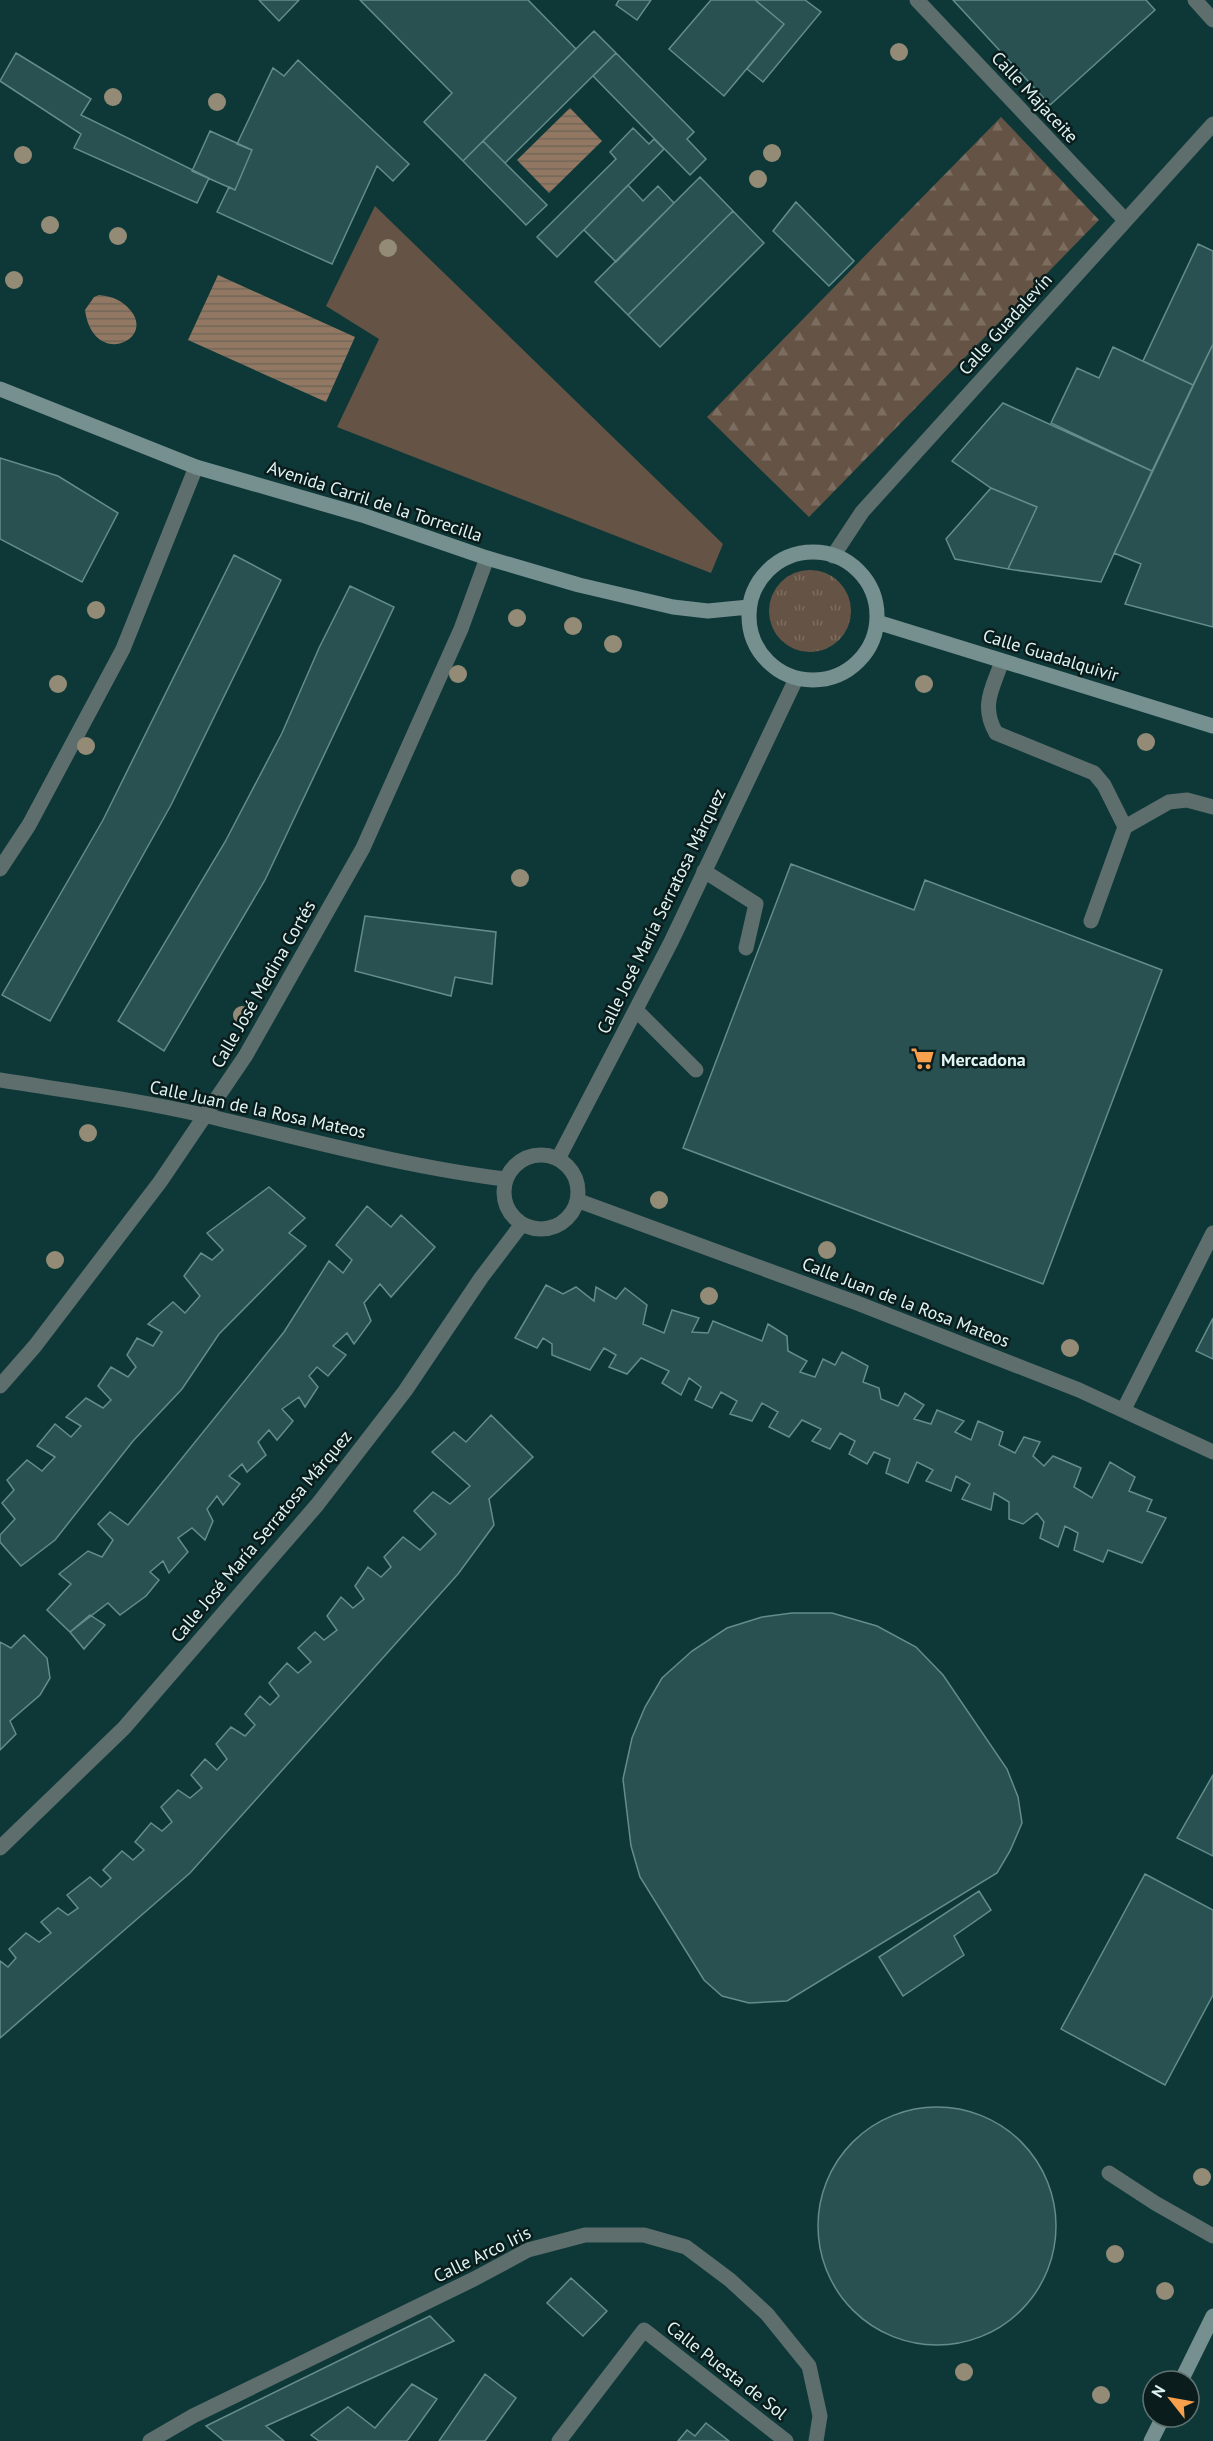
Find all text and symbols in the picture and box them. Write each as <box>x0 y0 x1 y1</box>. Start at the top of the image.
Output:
street label: Calle Majaceite <box>987 46 1083 148</box>
street label: Calle Guadalevín <box>953 268 1057 380</box>
street label: Avenida Carril de la Torrecilla <box>265 455 485 547</box>
street label: Calle Guadalquivir <box>980 623 1122 687</box>
street label: Calle José María Serratosa Márquez <box>591 785 731 1037</box>
street label: Calle José Medina Cortés <box>206 896 320 1072</box>
supermarket icon: Mercadona <box>910 1046 936 1072</box>
place label: Mercadona <box>941 1048 1026 1071</box>
street label: Calle Juan de la Rosa Mateos <box>148 1075 368 1143</box>
street label: Calle Juan de la Rosa Mateos <box>799 1252 1013 1352</box>
street label: Calle José María Serratosa Márquez <box>165 1425 357 1647</box>
street label: Calle Arco Iris <box>430 2221 534 2287</box>
street label: Calle Puesta de Sol <box>662 2316 793 2425</box>
north arrow <box>1141 2369 1201 2429</box>
text: N <box>1147 2382 1169 2401</box>

